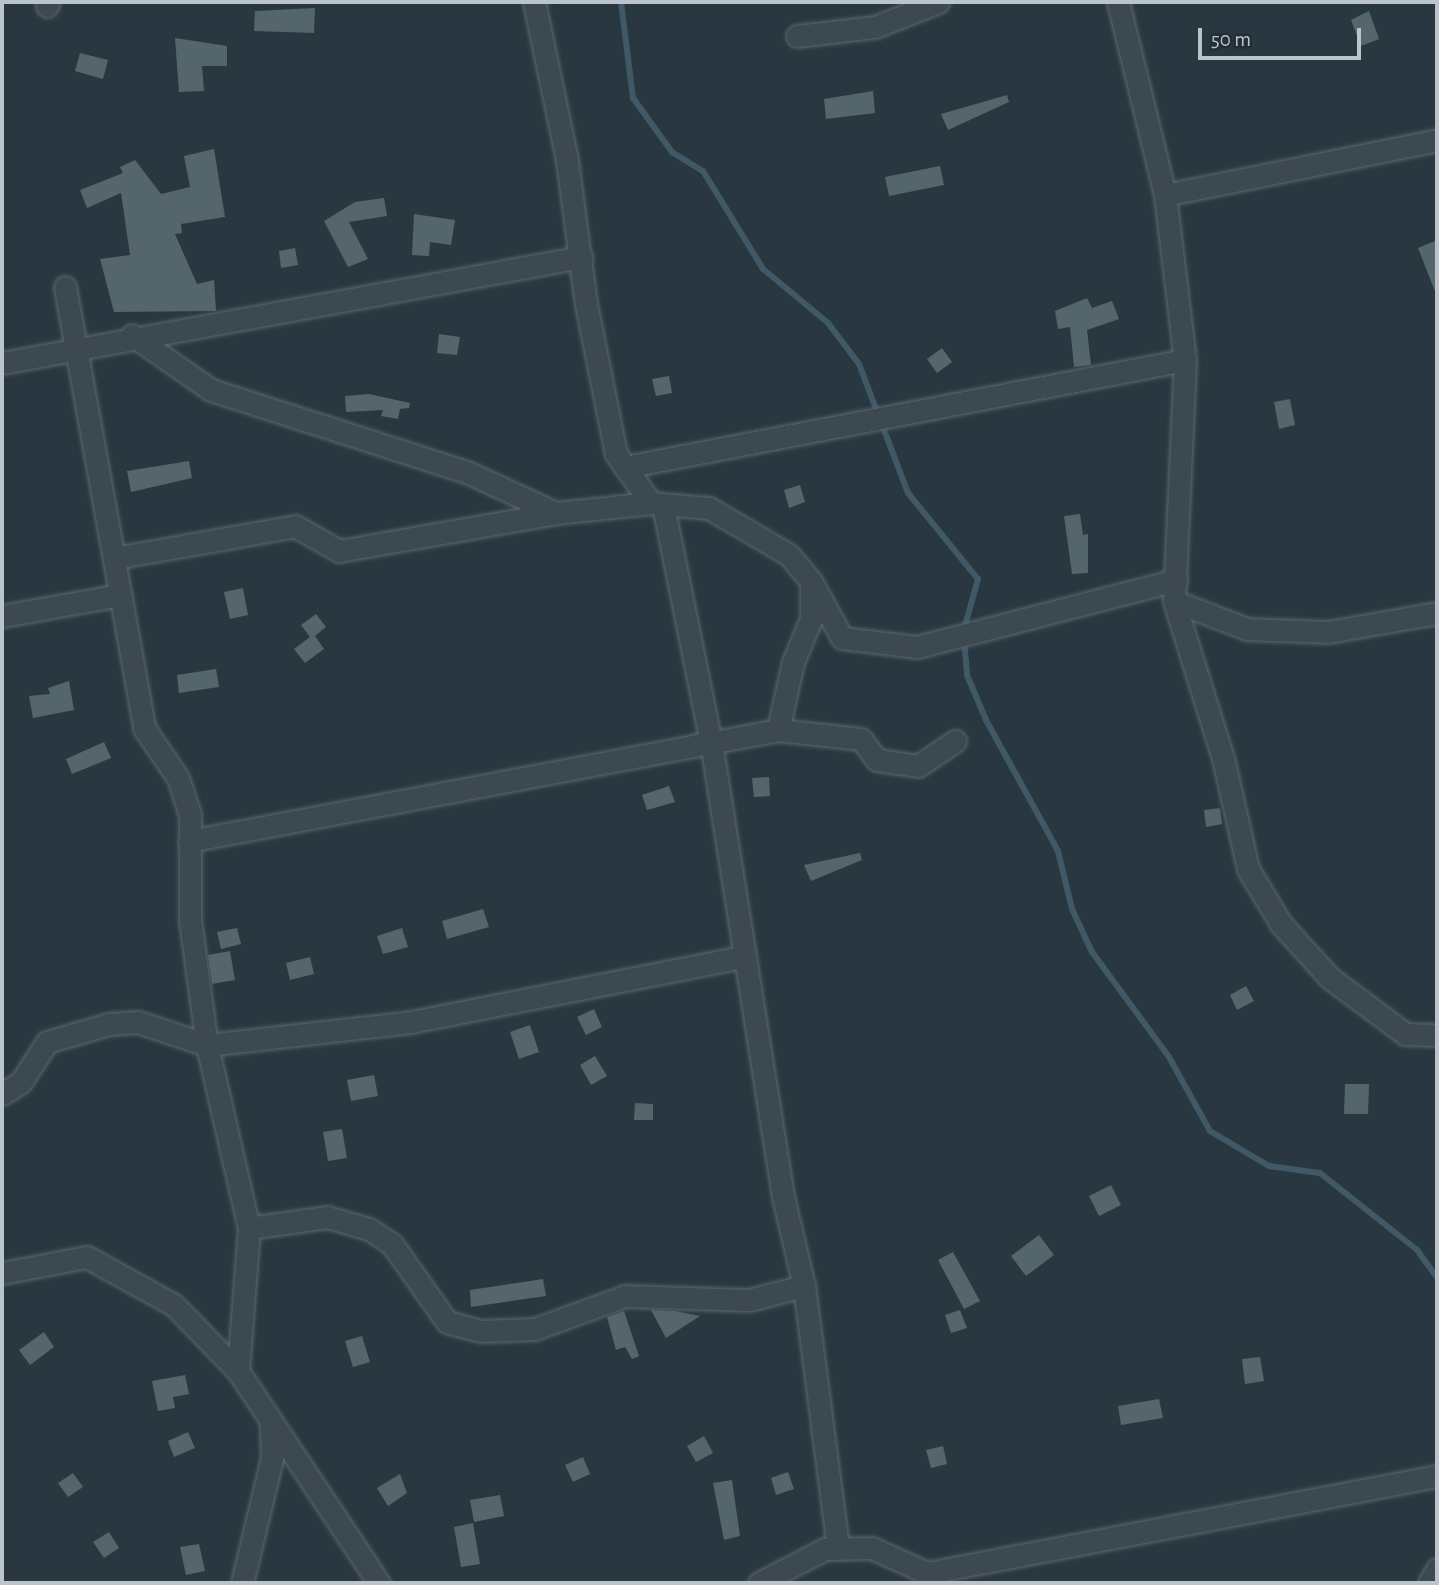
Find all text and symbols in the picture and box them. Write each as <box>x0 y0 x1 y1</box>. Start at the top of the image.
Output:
scale bar <box>1201 14 1364 58</box>
text: 50 m <box>1211 29 1251 50</box>

